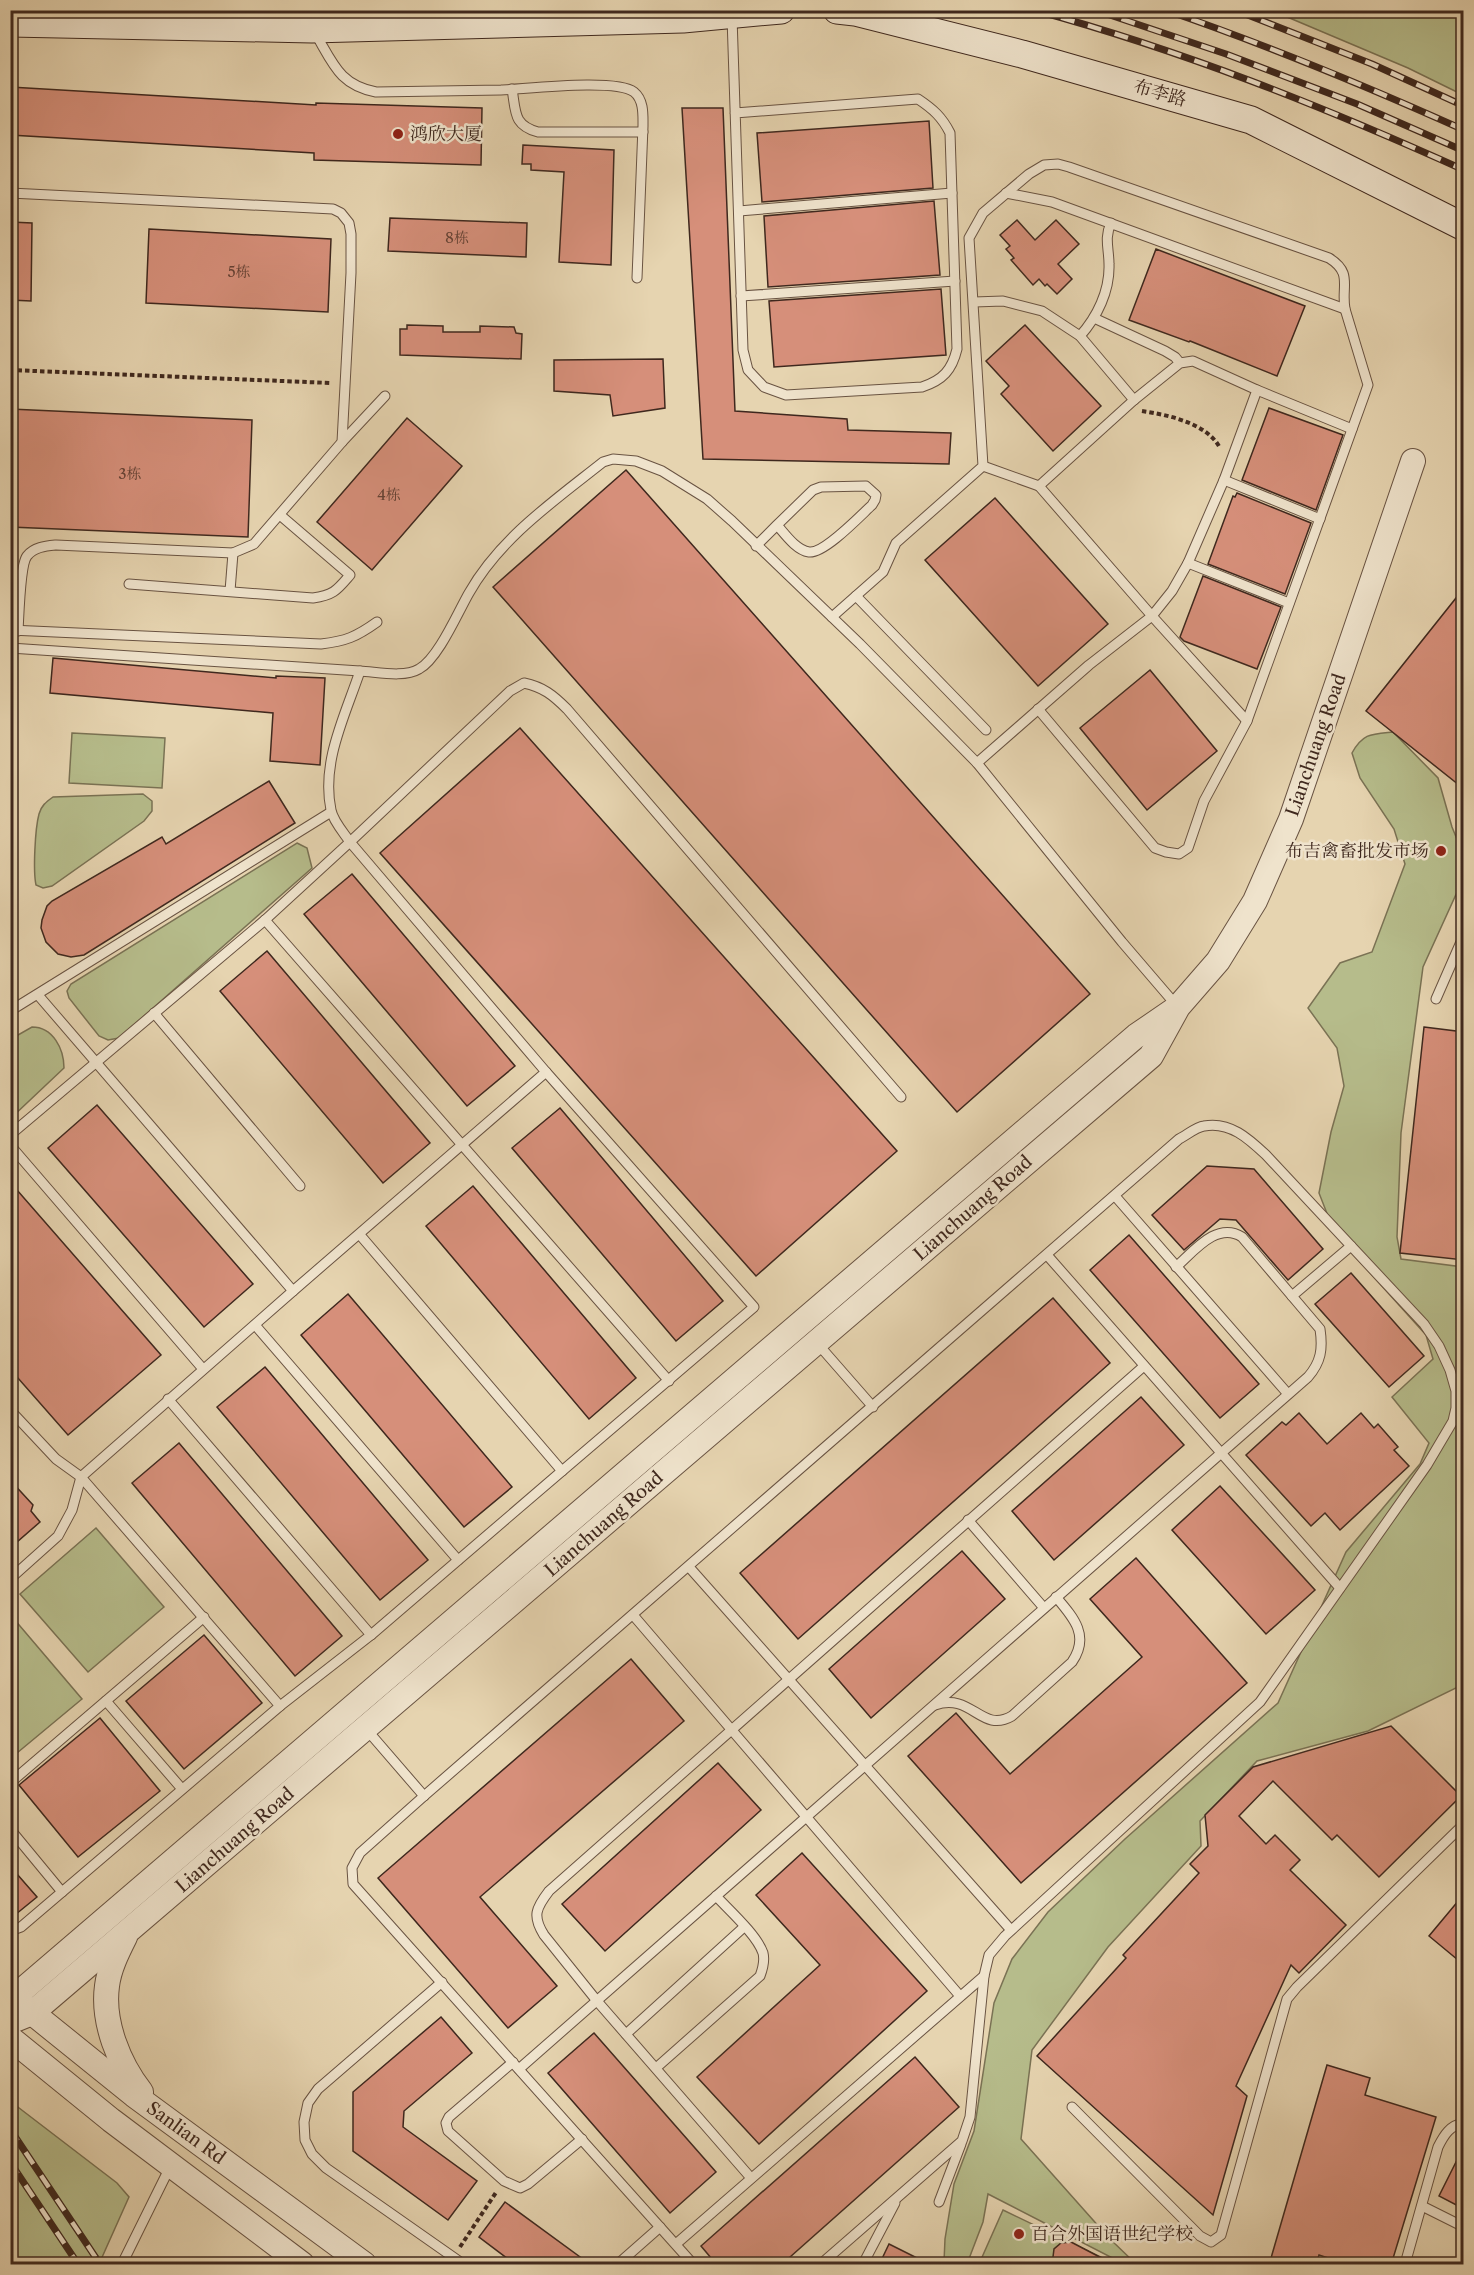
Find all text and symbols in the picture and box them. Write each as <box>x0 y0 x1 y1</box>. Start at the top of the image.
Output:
street label: 布李路 <box>1131 75 1189 111</box>
place label: 鸿欣大厦 <box>410 123 482 145</box>
marker: 鸿欣大厦 <box>391 127 405 141</box>
house number: 8栋 <box>445 228 469 247</box>
house number: 5栋 <box>227 262 251 281</box>
house number: 3栋 <box>118 464 142 483</box>
house number: 4栋 <box>377 485 401 504</box>
street label: Lianchuang Road <box>1281 671 1351 819</box>
place label: 布吉禽畜批发市场 <box>1285 840 1429 862</box>
marker: 布吉禽畜批发市场 <box>1434 844 1448 858</box>
street label: Lianchuang Road <box>909 1151 1037 1265</box>
street label: Lianchuang Road <box>540 1467 668 1581</box>
street label: Lianchuang Road <box>171 1783 299 1897</box>
street label: Sanlian Rd <box>142 2097 230 2169</box>
place label: 百合外国语世纪学校 <box>1031 2223 1193 2245</box>
marker: 百合外国语世纪学校 <box>1012 2227 1026 2241</box>

